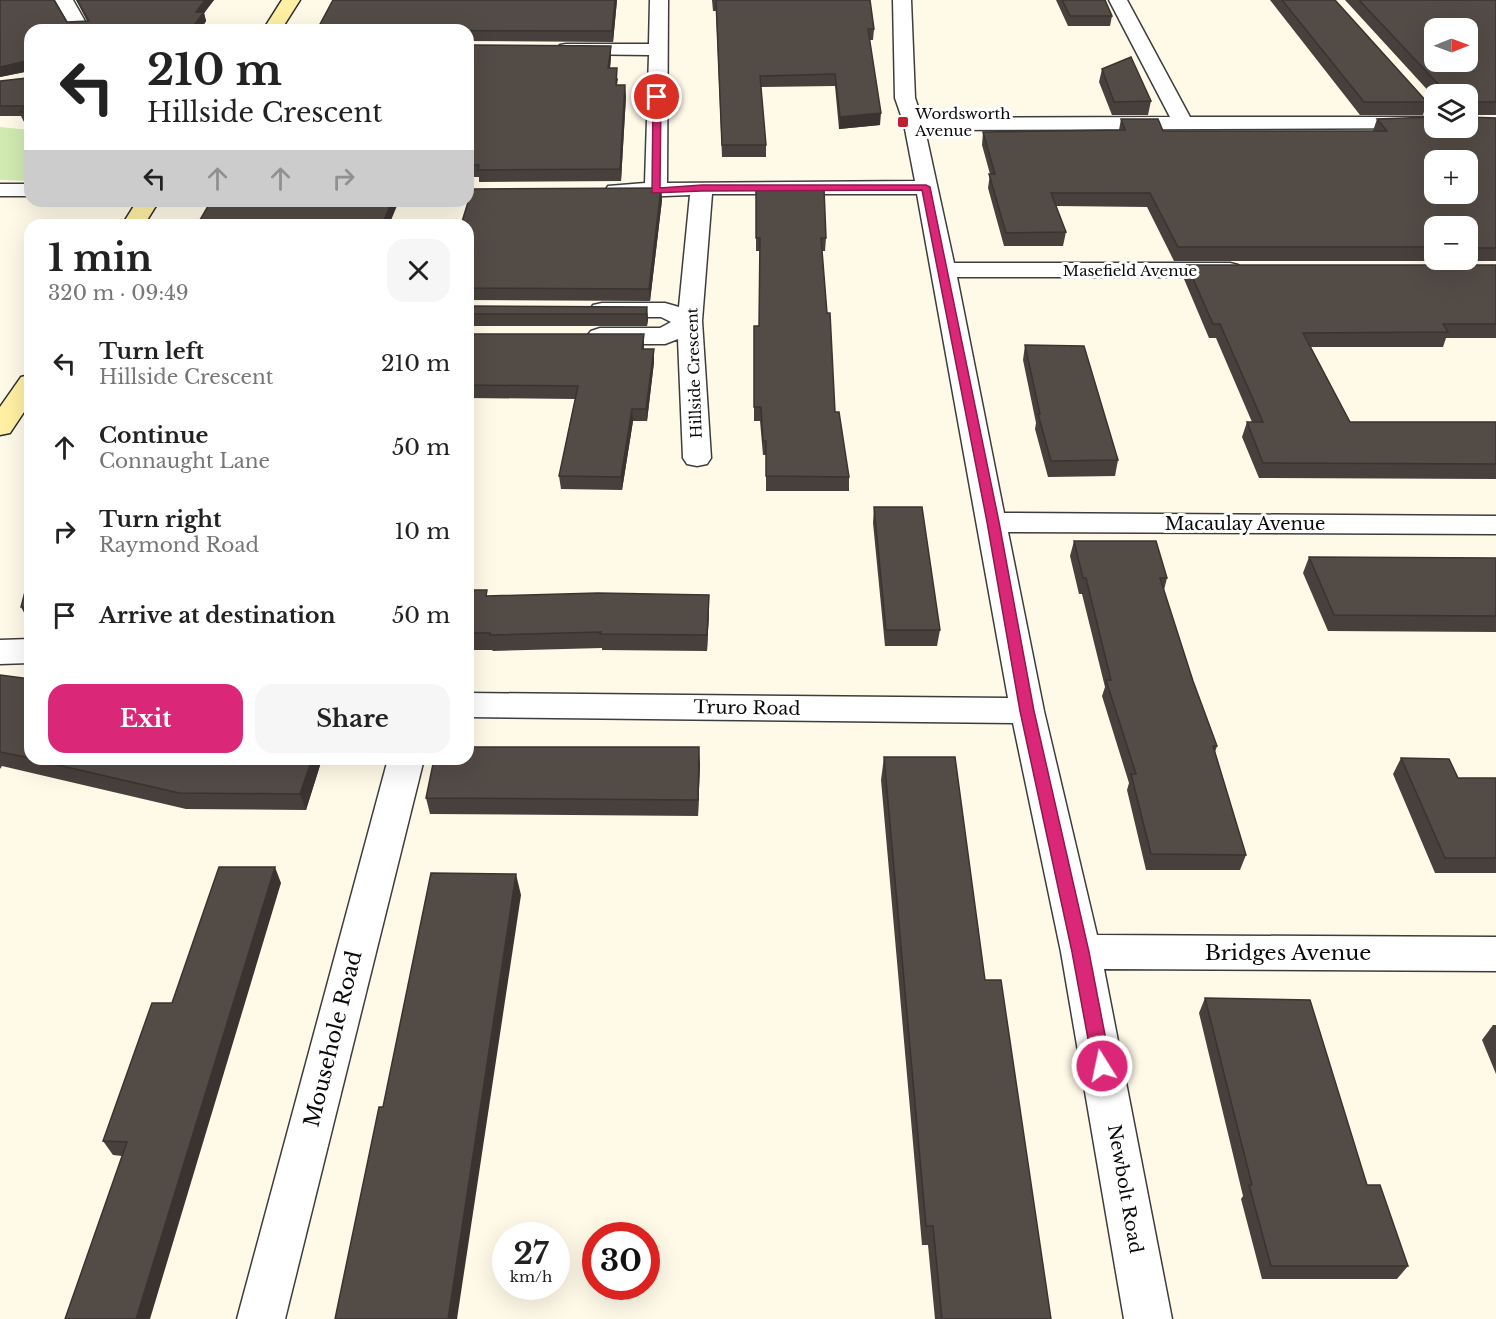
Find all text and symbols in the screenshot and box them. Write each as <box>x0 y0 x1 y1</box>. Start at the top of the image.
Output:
north arrow <box>1424 18 1478 72</box>
map controls <box>1424 18 1478 270</box>
text: 210 m <box>147 44 282 96</box>
icon: left <box>48 48 126 126</box>
pin <box>631 71 682 122</box>
icon: arrive <box>640 80 673 113</box>
button: layers <box>1424 84 1478 138</box>
text: Hillside Crescent <box>147 96 382 129</box>
place label: Wordsworth Avenue <box>914 104 1011 140</box>
marker: Wordsworth Avenue <box>896 115 910 129</box>
button: + <box>1424 150 1478 204</box>
icon: left <box>138 162 171 195</box>
icon: ahead <box>201 162 234 195</box>
icon: ahead <box>264 162 297 195</box>
icon: right <box>327 162 360 195</box>
button: − <box>1424 216 1478 270</box>
text: 1 min <box>48 236 152 281</box>
button: close <box>387 239 450 302</box>
street label: Masefield Avenue <box>1063 261 1197 280</box>
text: 320 m · 09:49 <box>48 281 189 305</box>
street label: Hillside Crescent <box>682 307 706 439</box>
text: Turn left <box>99 338 204 365</box>
icon: left <box>48 347 81 380</box>
text: 210 m <box>381 350 450 377</box>
text: Hillside Crescent <box>99 365 273 389</box>
text: Continue <box>99 422 208 449</box>
icon: ahead <box>48 431 81 464</box>
text: 50 m <box>392 434 450 461</box>
text: Connaught Lane <box>99 449 270 473</box>
text: Turn right <box>99 506 221 533</box>
street label: Macaulay Avenue <box>1165 513 1325 535</box>
icon: right <box>48 515 81 548</box>
text: 10 m <box>395 518 450 545</box>
text: Raymond Road <box>99 533 259 557</box>
icon: arrive <box>48 599 81 632</box>
text: Arrive at destination <box>99 602 336 629</box>
text: 50 m <box>392 602 450 629</box>
button: Exit <box>48 684 243 753</box>
button: Share <box>255 684 450 753</box>
street label: Truro Road <box>693 696 801 720</box>
street label: Bridges Avenue <box>1205 940 1371 966</box>
street label: Mousehole Road <box>299 948 367 1130</box>
position arrow <box>1070 1034 1134 1098</box>
street label: Newbolt Road <box>1103 1123 1147 1255</box>
speed limit sign: 30 <box>582 1222 660 1300</box>
text: 27 <box>513 1235 549 1272</box>
text: km/h <box>510 1267 552 1286</box>

